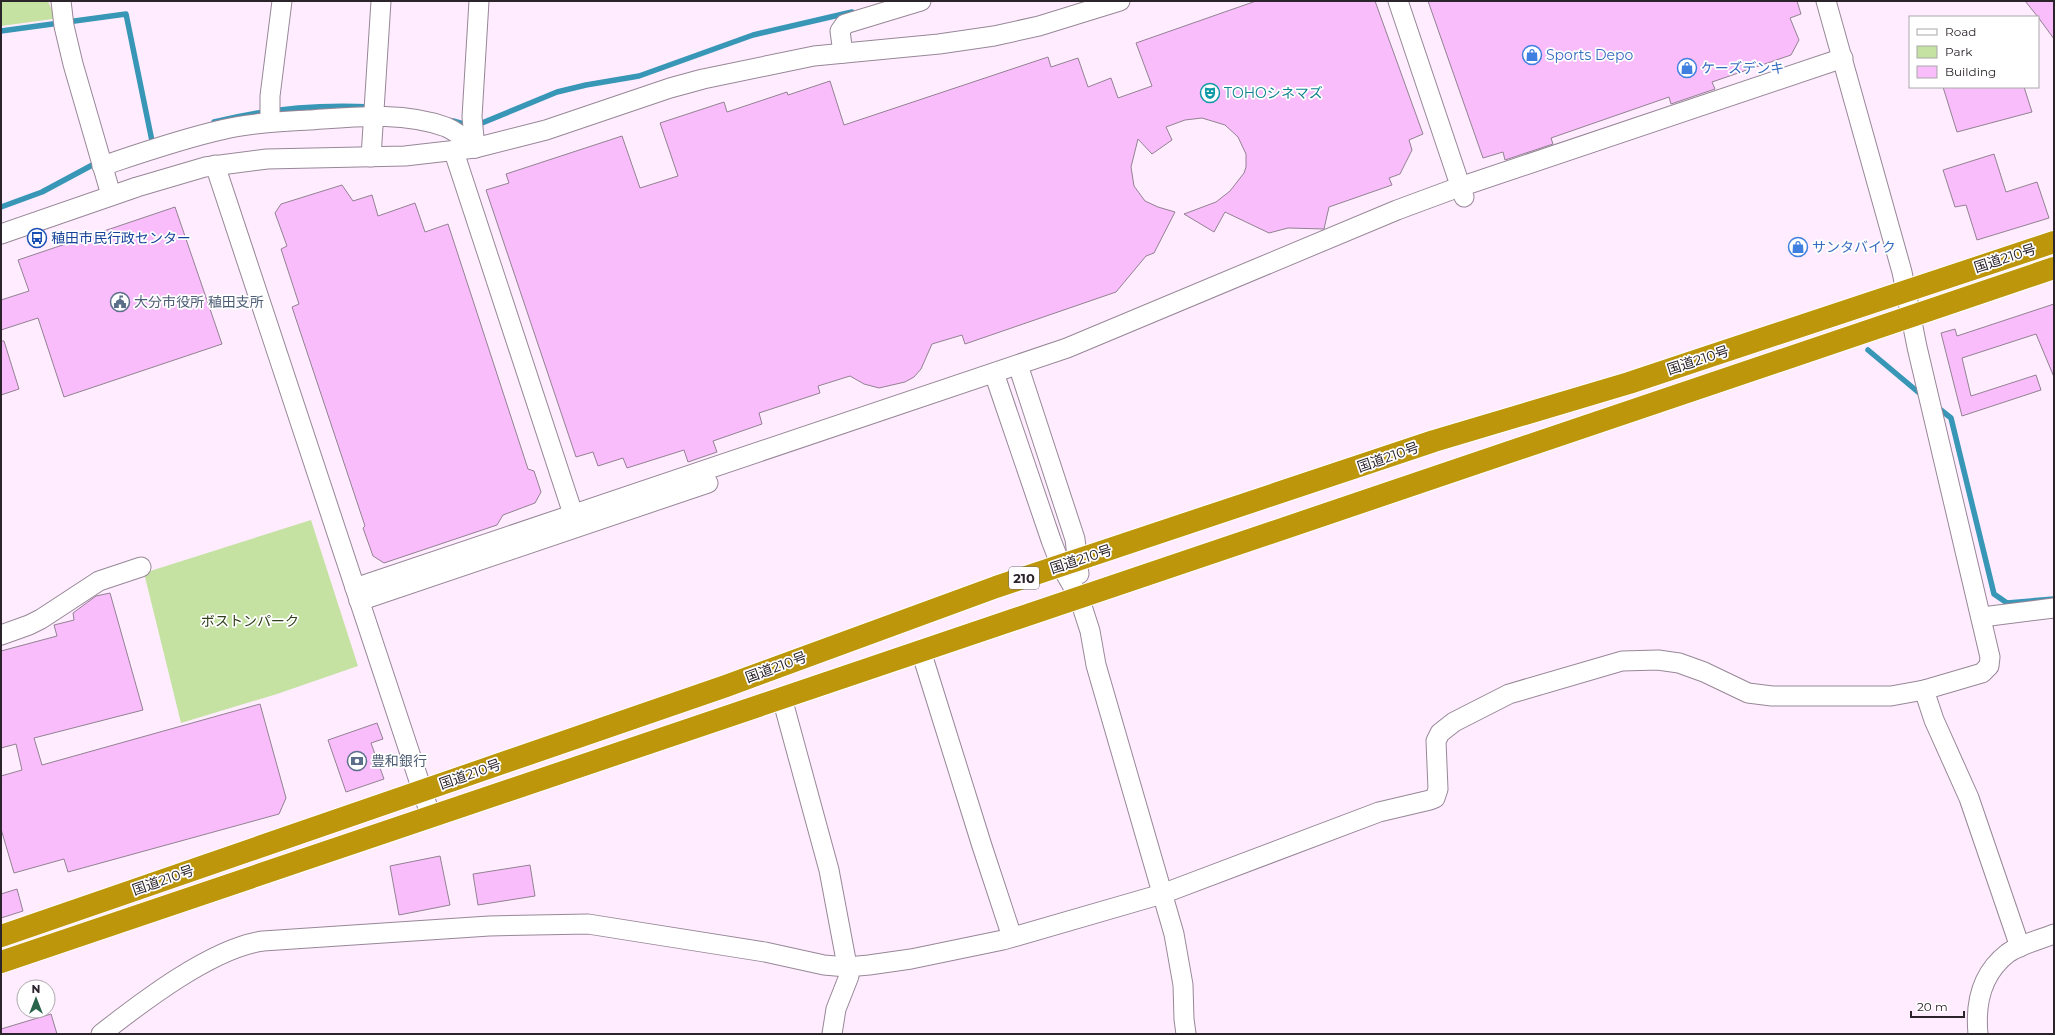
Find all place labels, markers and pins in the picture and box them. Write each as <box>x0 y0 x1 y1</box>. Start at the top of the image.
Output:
shop icon: Sports Depo <box>1521 44 1543 66</box>
place label: Sports Depo <box>1546 46 1633 64</box>
shop icon: ケーズデンキ <box>1676 57 1698 79</box>
place label: ケーズデンキ <box>1701 59 1784 77</box>
theatre icon: TOHOシネマズ <box>1199 82 1221 104</box>
place label: TOHOシネマズ <box>1224 84 1323 102</box>
bus stop icon: 稙田市民行政センター <box>26 227 48 249</box>
place label: 稙田市民行政センター <box>51 229 191 247</box>
shop icon: サンタバイク <box>1787 236 1809 258</box>
place label: サンタバイク <box>1812 238 1896 256</box>
public building icon: 大分市役所 稙田支所 <box>109 291 131 313</box>
place label: 大分市役所 稙田支所 <box>134 293 264 311</box>
bank icon: 豊和銀行 <box>346 750 368 772</box>
place label: 豊和銀行 <box>371 752 427 770</box>

